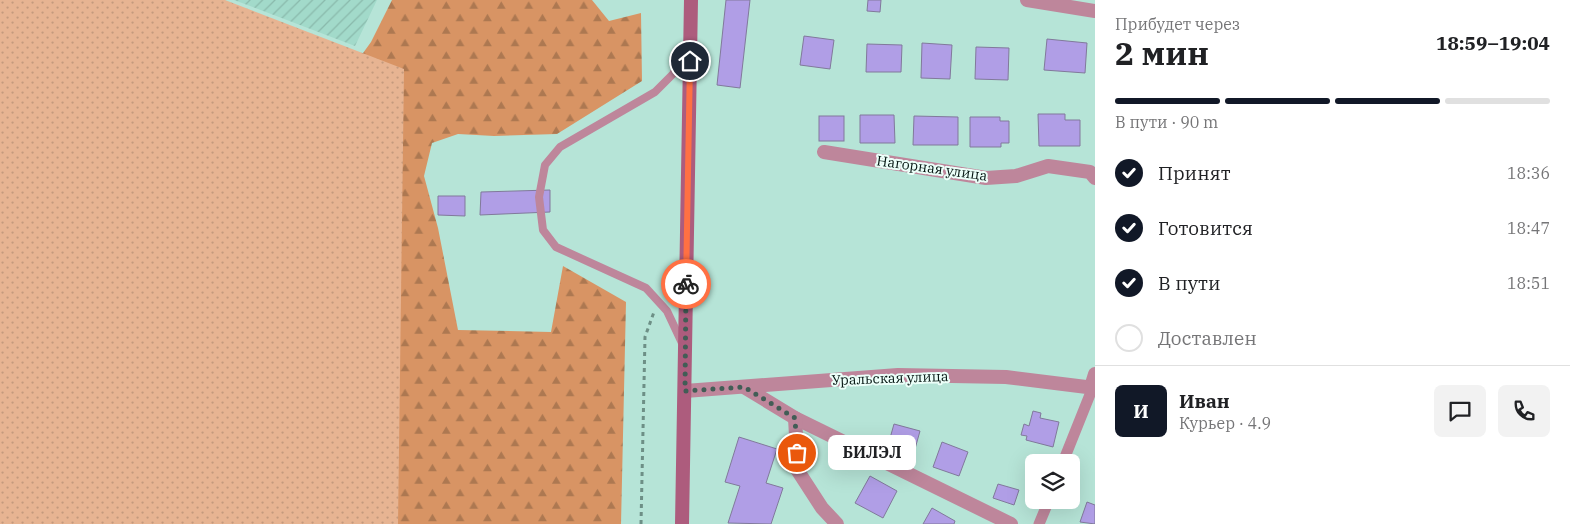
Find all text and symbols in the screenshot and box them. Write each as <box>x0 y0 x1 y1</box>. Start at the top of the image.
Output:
text: Прибудет через <box>1115 14 1240 34</box>
text: 18:59–19:04 <box>1436 31 1550 55</box>
text: 2 мин <box>1115 32 1209 74</box>
pin <box>669 40 711 82</box>
icon: home <box>676 47 704 75</box>
text: В пути · 90 m <box>1115 112 1218 132</box>
street label: Нагорная улица <box>875 151 989 185</box>
icon: check <box>1115 159 1143 187</box>
text: Принят <box>1158 161 1231 185</box>
text: 18:36 <box>1507 163 1550 183</box>
icon: check <box>1115 214 1143 242</box>
text: Готовится <box>1158 216 1253 240</box>
text: 18:47 <box>1507 218 1550 238</box>
courier <box>661 259 711 309</box>
icon: check <box>1115 269 1143 297</box>
icon: bike <box>672 270 700 298</box>
text: В пути <box>1158 271 1220 295</box>
text: 18:51 <box>1507 273 1550 293</box>
text: Доставлен <box>1158 326 1257 350</box>
street label: Уральская улица <box>831 367 949 389</box>
button: chat <box>1434 385 1486 437</box>
button: phone <box>1498 385 1550 437</box>
text: Иван <box>1179 389 1230 413</box>
text: И <box>1133 399 1149 423</box>
text: Курьер · 4.9 <box>1179 413 1271 433</box>
pin <box>776 432 818 474</box>
callout: БИЛЭЛ <box>827 436 914 470</box>
icon: bag <box>783 439 811 467</box>
text: БИЛЭЛ <box>843 442 901 462</box>
map controls <box>1025 454 1080 509</box>
button: layers <box>1025 454 1080 509</box>

